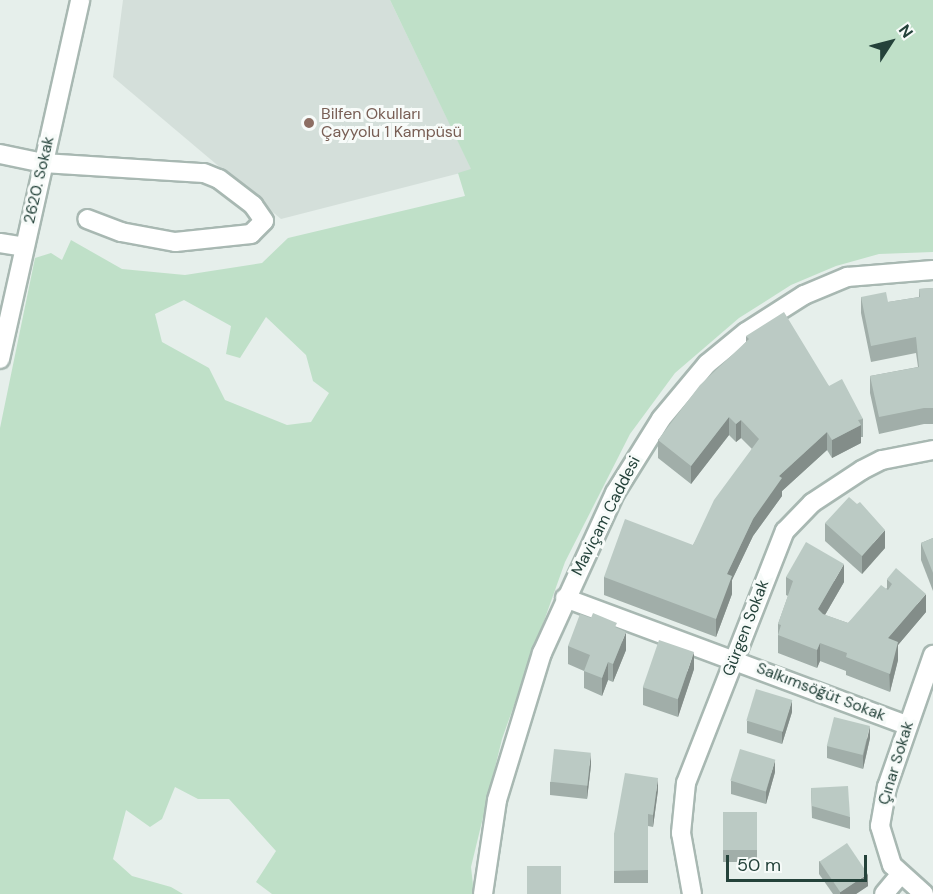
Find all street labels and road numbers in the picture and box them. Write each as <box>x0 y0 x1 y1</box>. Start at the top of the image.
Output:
street label: 2620. Sokak <box>20 134 58 226</box>
street label: Maviçam Caddesi <box>568 453 644 579</box>
street label: Gürgen Sokak <box>719 577 773 679</box>
street label: Salkımsöğüt Sokak <box>754 659 888 725</box>
street label: Çınar Sokak <box>874 719 918 807</box>

